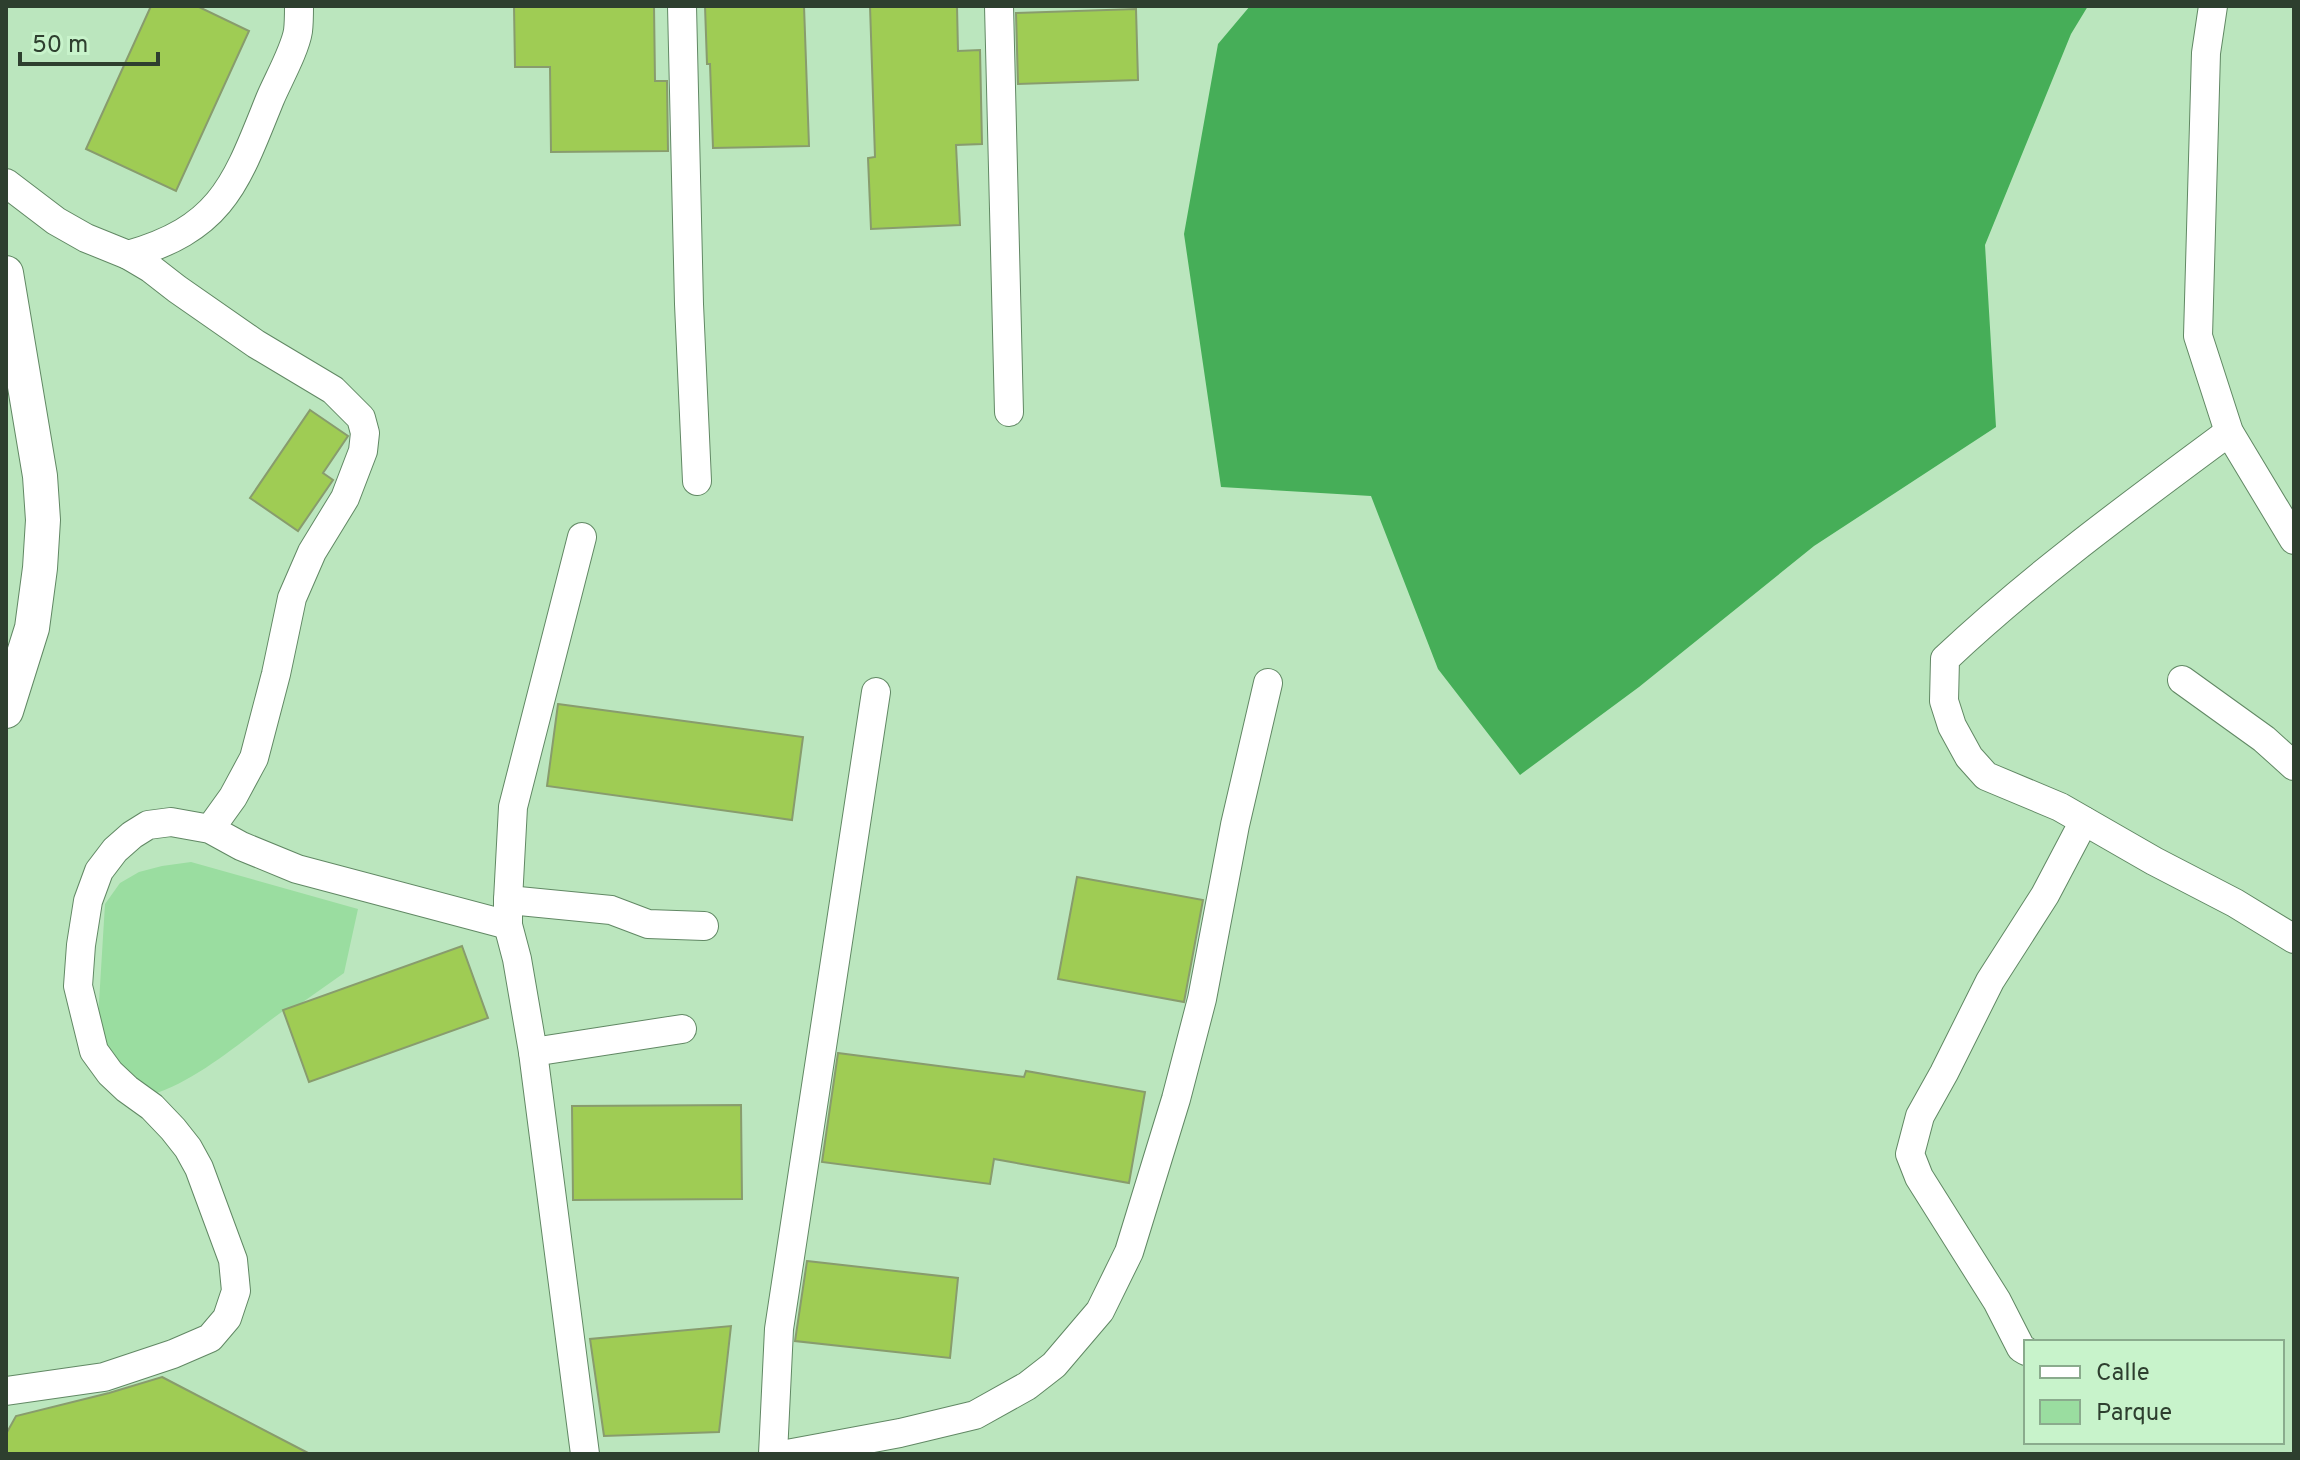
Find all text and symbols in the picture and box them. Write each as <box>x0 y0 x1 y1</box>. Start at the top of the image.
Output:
scale bar <box>20 16 158 66</box>
text: 50 m <box>32 31 88 61</box>
legend <box>2024 1340 2284 1444</box>
text: Calle <box>2096 1359 2150 1389</box>
text: Parque <box>2096 1399 2172 1429</box>

